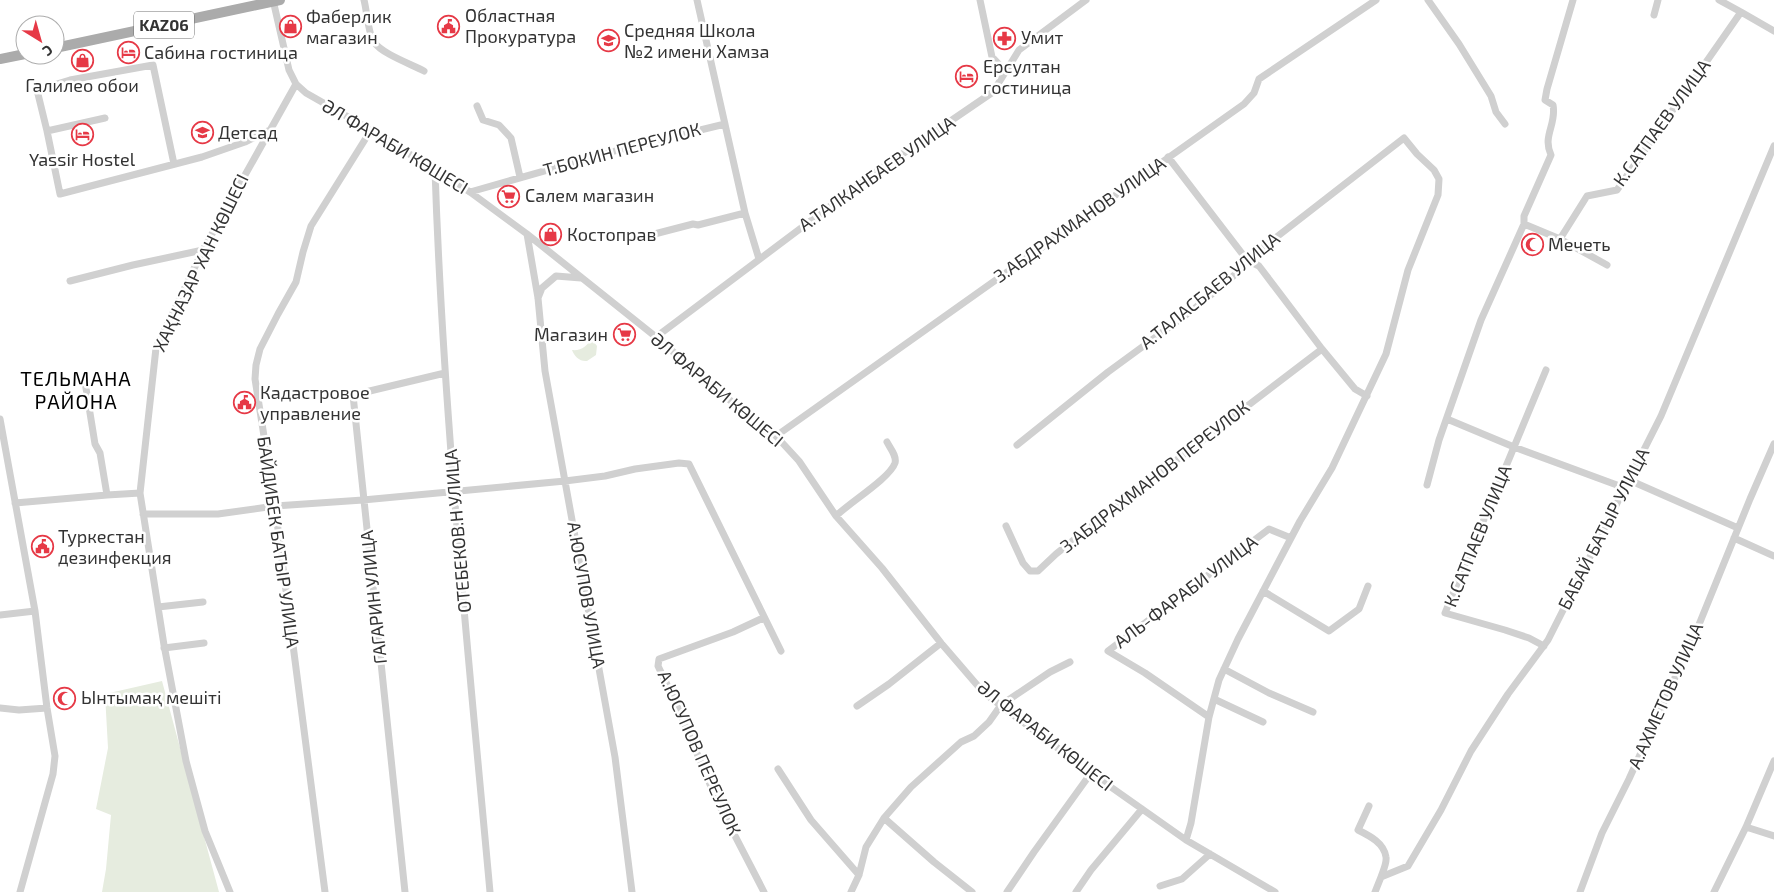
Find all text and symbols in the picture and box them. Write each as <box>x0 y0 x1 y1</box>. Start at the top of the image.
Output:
place label: Областная Прокуратура <box>465 4 576 47</box>
place label: Фаберлик магазин <box>306 5 392 48</box>
road number: KАZ06 <box>134 12 194 38</box>
public building icon: Областная Прокуратура <box>437 14 461 38</box>
north arrow <box>15 15 65 65</box>
shop icon: Фаберлик магазин <box>278 15 302 39</box>
place label: Средняя Школа №2 имени Хамза <box>624 19 769 62</box>
pharmacy icon: Умит <box>993 26 1017 50</box>
place label: Умит <box>1021 26 1064 48</box>
school or university icon: Средняя Школа №2 имени Хамза <box>596 29 620 53</box>
hotel icon: Сабина гостиница <box>116 41 140 65</box>
place label: Сабина гостиница <box>144 41 298 63</box>
text: С <box>40 42 57 60</box>
shop icon: Галилео обои <box>70 49 94 73</box>
street label: К.САТПАЕВ УЛИЦА <box>1608 54 1715 190</box>
place label: Ерсултан гостиница <box>983 55 1071 98</box>
hotel icon: Ерсултан гостиница <box>955 65 979 89</box>
place label: Галилео обои <box>25 74 139 96</box>
street label: ӘЛ ФАРАБИ КӨШЕСІ <box>319 94 472 198</box>
street label: А.ТАЛКАНБАЕВ УЛИЦА <box>794 110 960 236</box>
street label: Т.БОКИН ПЕРЕУЛОК <box>540 117 703 181</box>
school or university icon: Детсад <box>190 121 214 145</box>
place label: Детсад <box>218 121 278 143</box>
hotel icon: Yassir Hostel <box>70 123 94 147</box>
place label: Yassir Hostel <box>29 148 136 170</box>
street label: З.АБДРАХМАНОВ УЛИЦА <box>989 151 1170 287</box>
street label: ХАҚНАЗАР ХАН КӨШЕСІ <box>147 170 253 355</box>
supermarket icon: Салем магазин <box>497 184 521 208</box>
place label: Салем магазин <box>525 184 654 206</box>
shop icon: Костоправ <box>539 223 563 247</box>
place label: Костоправ <box>567 223 657 245</box>
street label: А.ТАЛАСБАЕВ УЛИЦА <box>1135 227 1284 353</box>
mosque icon: Мечеть <box>1520 233 1544 257</box>
place label: Мечеть <box>1548 233 1611 255</box>
place label: Магазин <box>534 323 608 345</box>
supermarket icon: Магазин <box>612 323 636 347</box>
street label: ӘЛ ФАРАБИ КӨШЕСІ <box>647 327 788 451</box>
district label: ТЕЛЬМАНА РАЙОНА <box>20 366 132 413</box>
place label: Кадастровое управление <box>260 381 370 424</box>
public building icon: Кадастровое управление <box>232 391 256 415</box>
street label: З.АБДРАХМАНОВ ПЕРЕУЛОК <box>1055 395 1254 557</box>
street label: БАЙДИБЕК БАТЫР УЛИЦА <box>253 435 305 650</box>
street label: БАБАЙ БАТЫР УЛИЦА <box>1553 443 1654 613</box>
street label: ОТЕБЕКОВ.Н УЛИЦА <box>439 448 475 614</box>
street label: К.САТПАЕВ УЛИЦА <box>1439 461 1516 610</box>
street label: А.ЮСУПОВ УЛИЦА <box>563 520 611 671</box>
place label: Туркестан дезинфекция <box>58 525 172 568</box>
street label: ГАГАРИН УЛИЦА <box>355 528 391 665</box>
street label: АЛЬ-ФАРАБИ УЛИЦА <box>1109 530 1262 652</box>
public building icon: Туркестан дезинфекция <box>30 535 54 559</box>
street label: А.АХМЕТОВ УЛИЦА <box>1623 618 1708 772</box>
street label: А.ЮСУПОВ ПЕРЕУЛОК <box>654 667 746 839</box>
street label: ӘЛ ФАРАБИ КӨШЕСІ <box>973 675 1118 795</box>
mosque icon: Ынтымақ мешіті <box>53 686 77 710</box>
place label: Ынтымақ мешіті <box>81 686 221 708</box>

